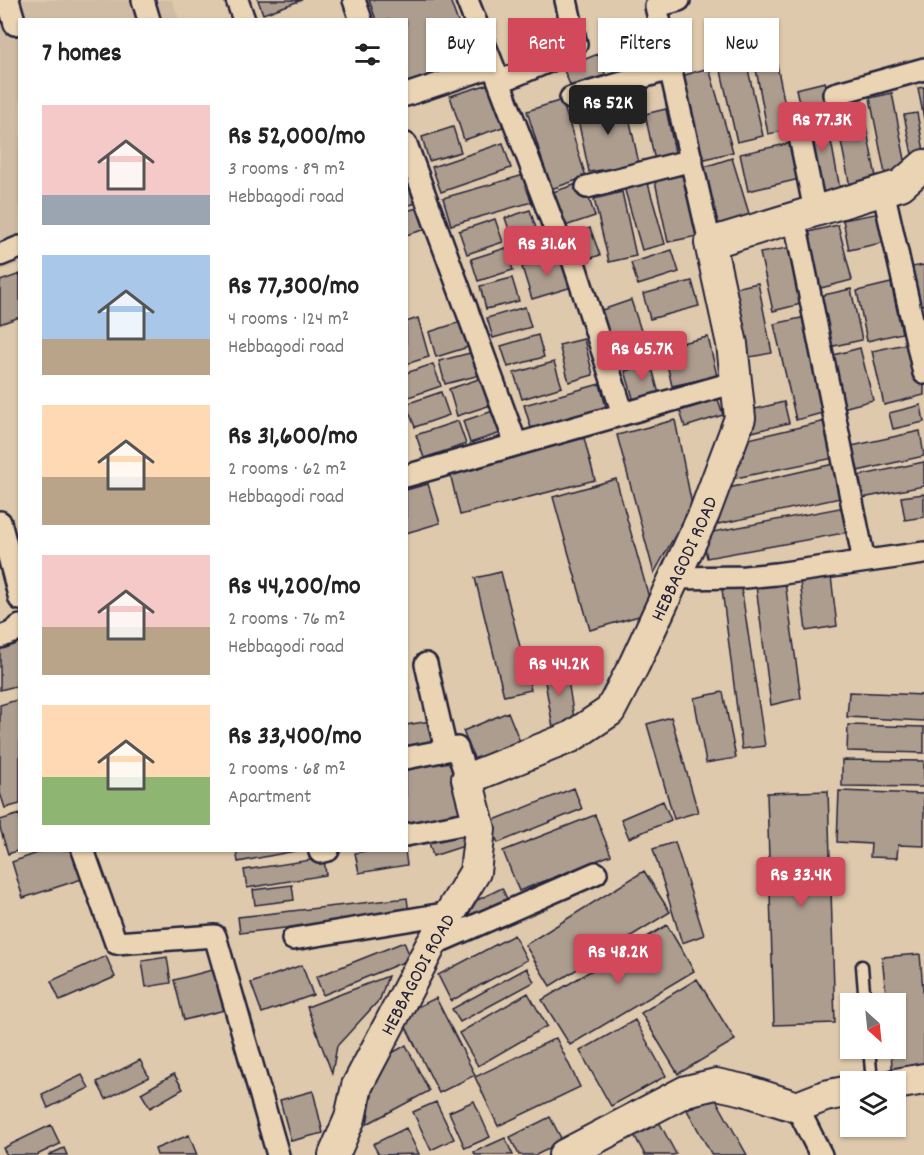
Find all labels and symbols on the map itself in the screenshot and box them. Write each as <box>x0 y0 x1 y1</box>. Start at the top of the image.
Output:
pin: Rs 52K <box>559 85 657 136</box>
pin: Rs 77.3K <box>760 102 884 153</box>
pin: Rs 31.6K <box>485 226 609 277</box>
pin: Rs 65.7K <box>580 331 704 382</box>
street label: HEBBAGODI ROAD <box>645 493 726 626</box>
pin: Rs 44.2K <box>497 646 621 697</box>
pin: Rs 33.4K <box>739 857 863 908</box>
street label: HEBBAGODI ROAD <box>375 909 464 1041</box>
pin: Rs 48.2K <box>556 934 680 985</box>
north arrow <box>840 993 906 1059</box>

